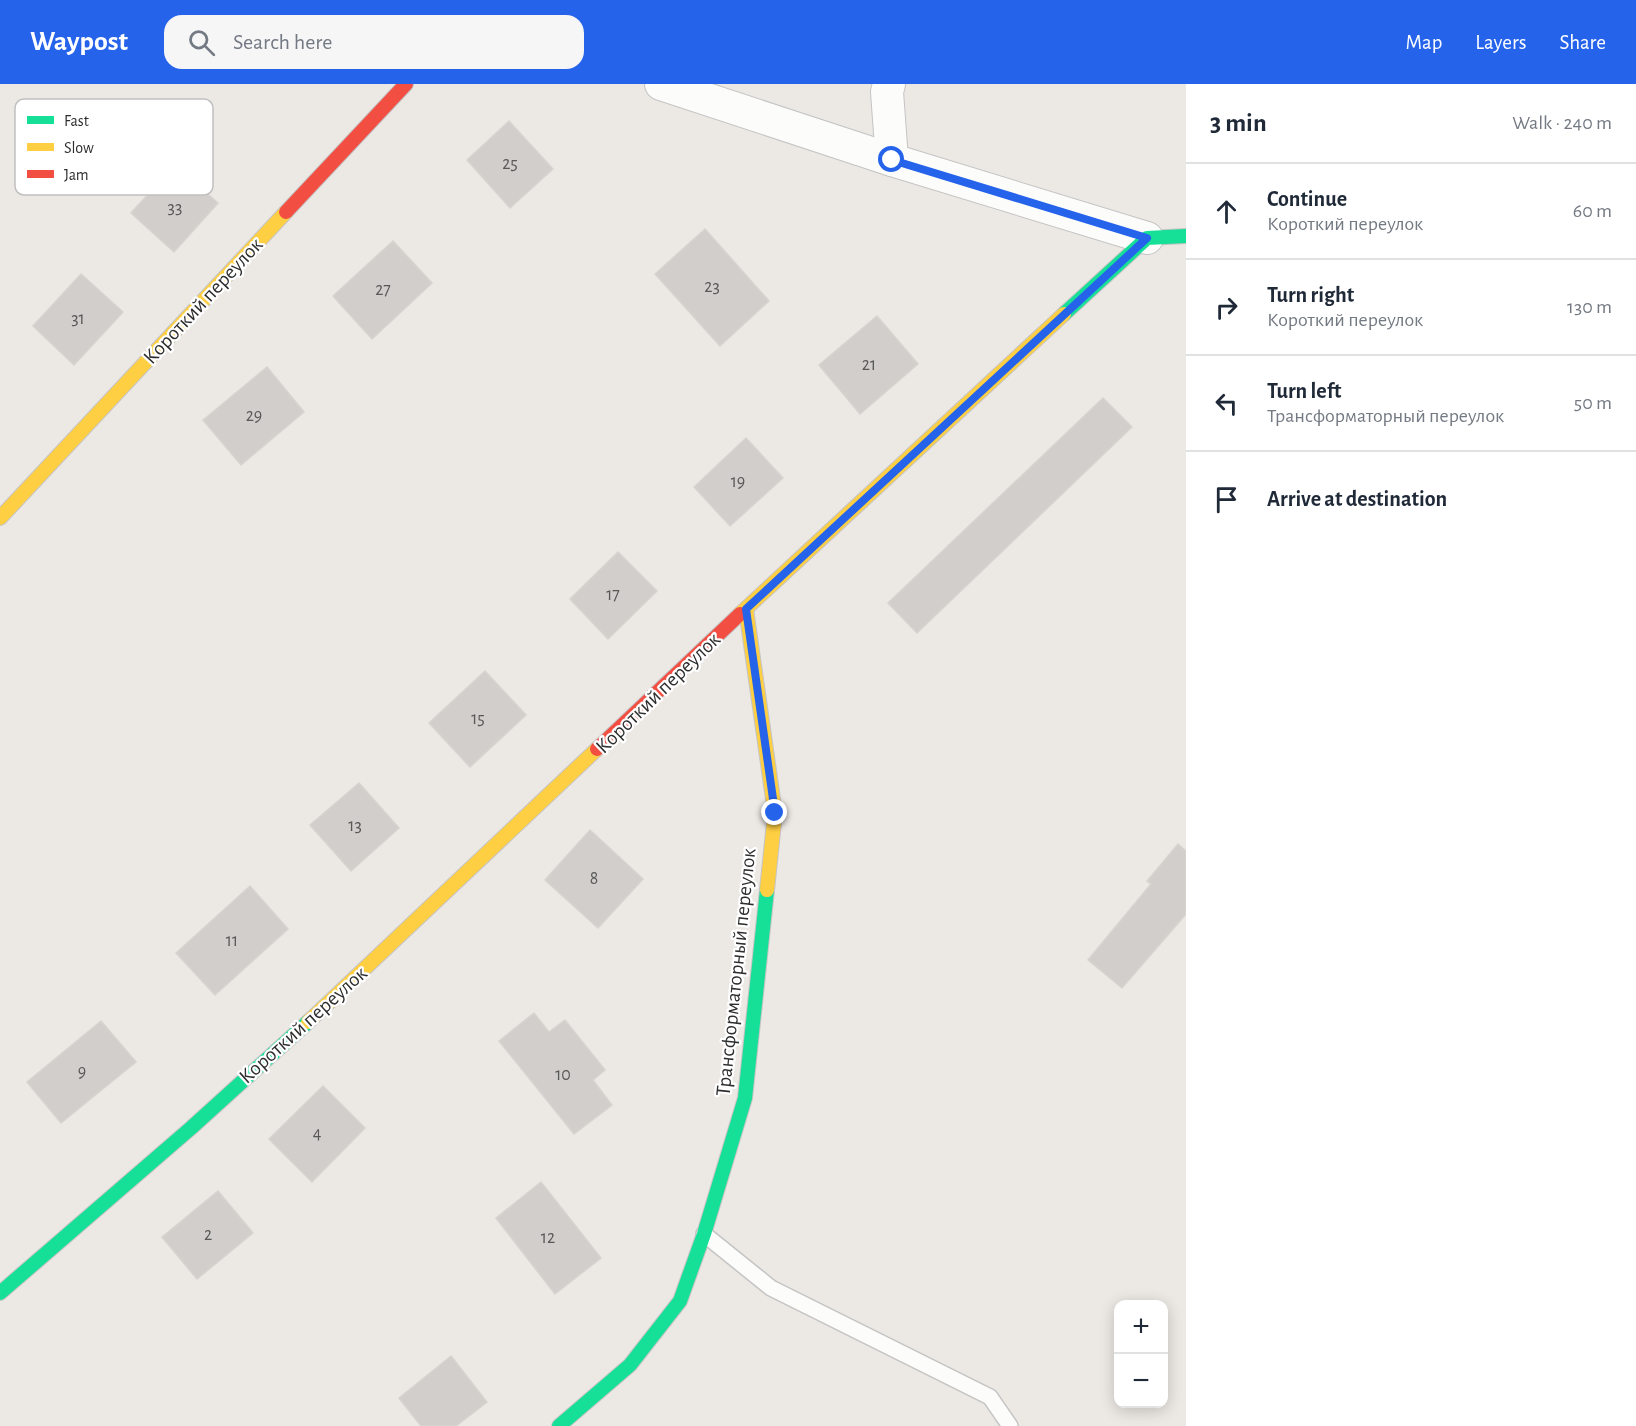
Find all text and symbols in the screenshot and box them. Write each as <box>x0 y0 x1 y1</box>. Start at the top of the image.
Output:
search box <box>164 15 584 69</box>
icon: search <box>185 26 218 59</box>
text: Waypost <box>30 28 128 56</box>
text: Search here <box>233 31 333 53</box>
text: Map <box>1406 32 1442 53</box>
text: Layers <box>1475 32 1526 53</box>
text: Share <box>1559 32 1606 53</box>
legend <box>15 99 213 195</box>
text: 3 min <box>1210 110 1267 136</box>
text: Fast <box>64 113 89 129</box>
text: Walk · 240 m <box>1512 113 1612 133</box>
text: Slow <box>64 140 94 156</box>
route start <box>878 146 904 172</box>
house number: 25 <box>502 155 518 173</box>
text: Jam <box>64 167 89 183</box>
text: Continue <box>1267 188 1347 210</box>
icon: ahead <box>1210 195 1243 228</box>
house number: 33 <box>168 199 182 217</box>
text: 60 m <box>1573 201 1612 221</box>
text: Короткий переулок <box>1267 214 1423 234</box>
street label: Короткий переулок <box>139 234 267 368</box>
house number: 23 <box>704 278 720 296</box>
house number: 27 <box>375 281 391 299</box>
text: Turn right <box>1267 284 1354 306</box>
icon: right <box>1210 291 1243 324</box>
text: 130 m <box>1567 297 1612 317</box>
house number: 31 <box>71 310 85 328</box>
text: Короткий переулок <box>1267 310 1423 330</box>
house number: 21 <box>862 356 876 374</box>
text: Turn left <box>1267 380 1341 402</box>
icon: left <box>1210 387 1243 420</box>
text: 50 m <box>1574 393 1612 413</box>
text: Трансформаторный переулок <box>1267 406 1504 426</box>
house number: 29 <box>246 407 262 425</box>
house number: 19 <box>731 473 745 491</box>
icon: arrive <box>1210 483 1243 516</box>
text: Arrive at destination <box>1267 488 1447 510</box>
house number: 17 <box>606 586 620 604</box>
street label: Короткий переулок <box>592 628 725 758</box>
house number: 15 <box>471 710 485 728</box>
route end <box>761 799 787 825</box>
house number: 13 <box>348 817 362 835</box>
street label: Трансформаторный переулок <box>713 847 759 1097</box>
house number: 8 <box>590 870 598 888</box>
house number: 11 <box>226 932 238 950</box>
street label: Короткий переулок <box>235 962 371 1088</box>
house number: 9 <box>78 1063 86 1081</box>
house number: 10 <box>555 1066 571 1084</box>
house number: 4 <box>313 1125 322 1143</box>
house number: 2 <box>204 1226 212 1244</box>
house number: 12 <box>541 1229 555 1247</box>
map controls <box>1114 1300 1168 1408</box>
button: + <box>1114 1300 1168 1354</box>
button: − <box>1114 1354 1168 1408</box>

